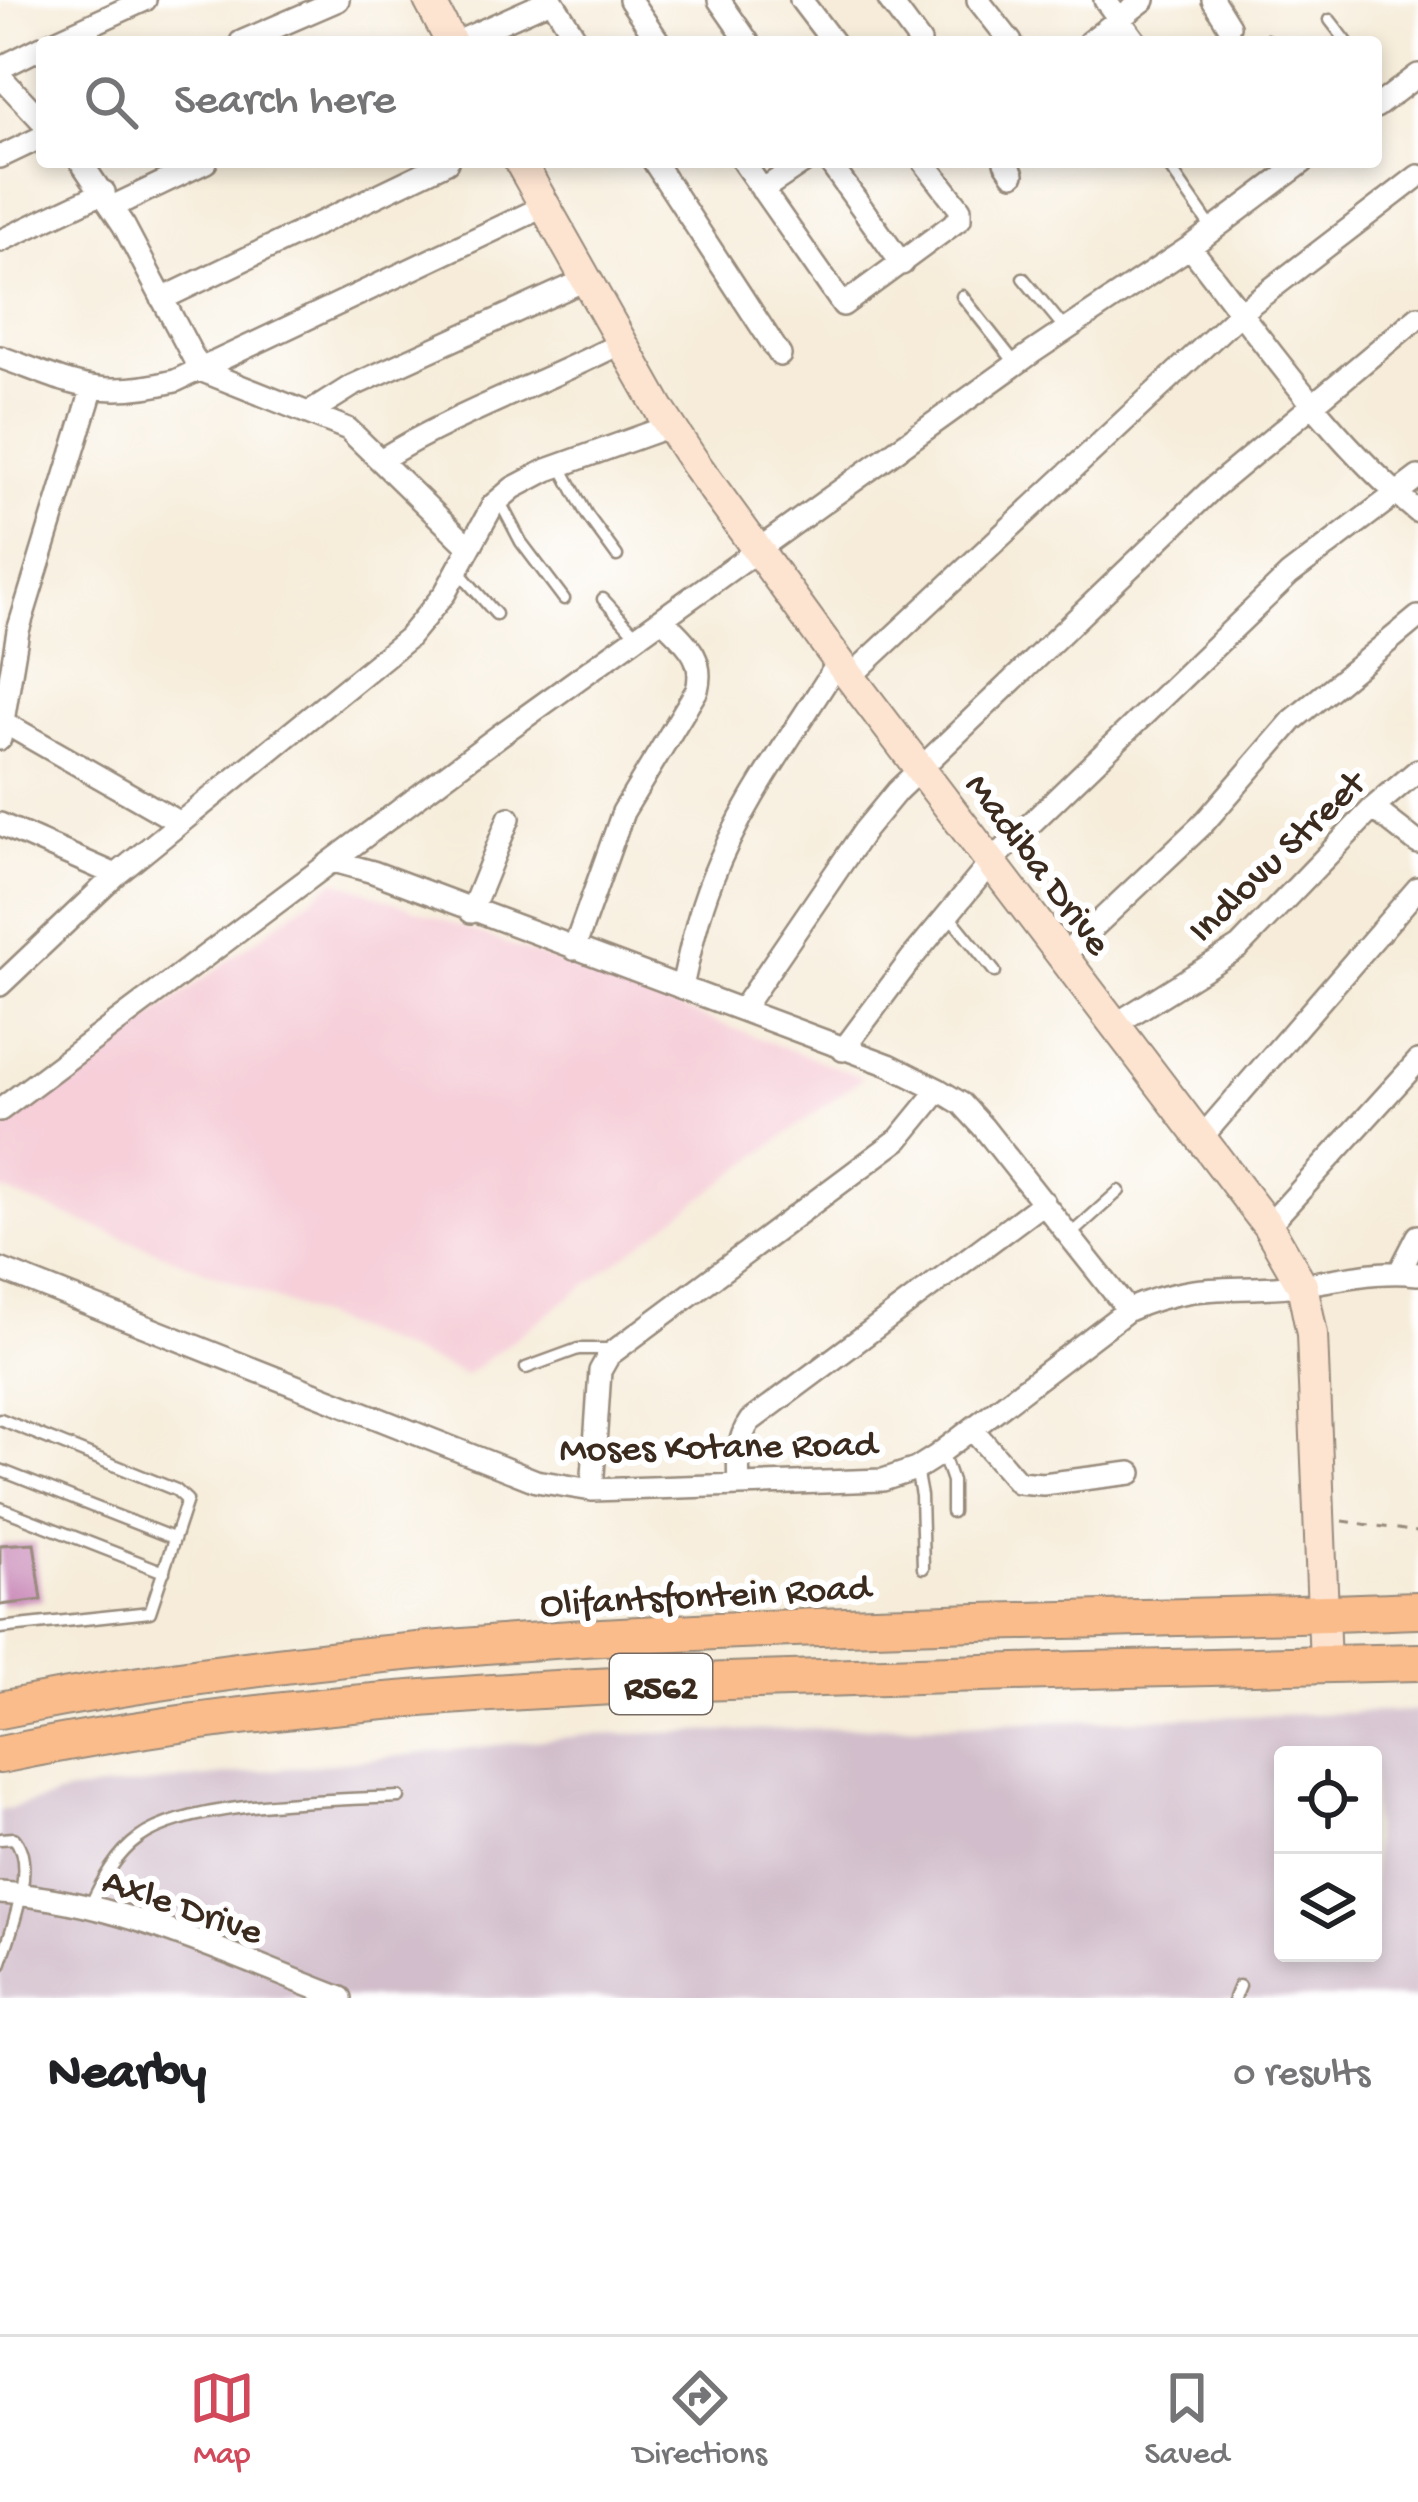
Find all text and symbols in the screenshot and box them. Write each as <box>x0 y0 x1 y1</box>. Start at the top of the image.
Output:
search box <box>36 36 1382 168</box>
icon: search <box>78 69 144 135</box>
text: Search here <box>174 76 396 129</box>
street label: Indlovu Street <box>1181 761 1379 955</box>
street label: Madiba Drive <box>952 766 1119 967</box>
street label: Moses Kotane Road <box>559 1424 881 1476</box>
street label: Olifantsfontein Road <box>539 1567 875 1631</box>
road number: R562 <box>610 1654 712 1714</box>
map controls <box>1274 1746 1382 1962</box>
button: locate <box>1274 1746 1382 1854</box>
button: layers <box>1274 1854 1382 1962</box>
street label: Axle Drive <box>96 1861 269 1959</box>
text: Nearby <box>48 2046 206 2106</box>
text: 0 results <box>1233 2053 1370 2099</box>
tab: Map <box>189 2365 255 2475</box>
tab: Directions <box>633 2365 767 2475</box>
tab: Saved <box>1145 2365 1229 2475</box>

